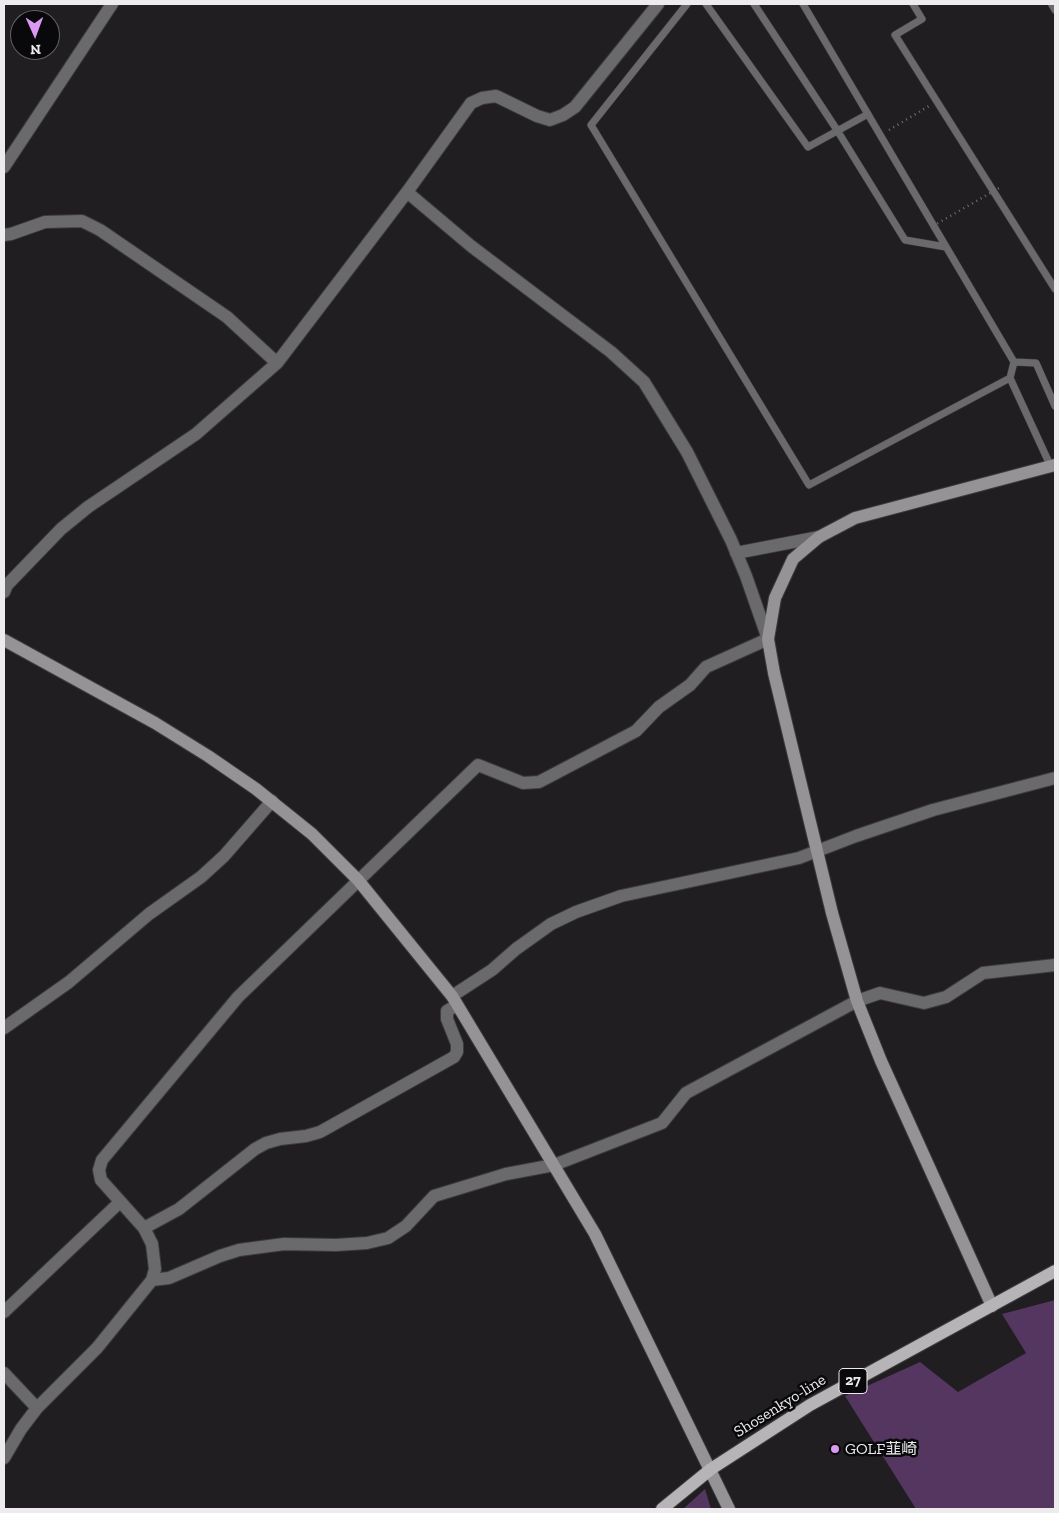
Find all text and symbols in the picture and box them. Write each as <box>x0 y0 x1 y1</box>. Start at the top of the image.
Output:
north arrow <box>10 10 60 60</box>
text: N <box>30 41 41 58</box>
road number: 27 <box>839 1368 867 1394</box>
street label: Shosenkyo-line <box>731 1370 829 1442</box>
place label: GOLF韮崎 <box>845 1439 917 1459</box>
marker: GOLF韮崎 <box>829 1443 841 1455</box>

